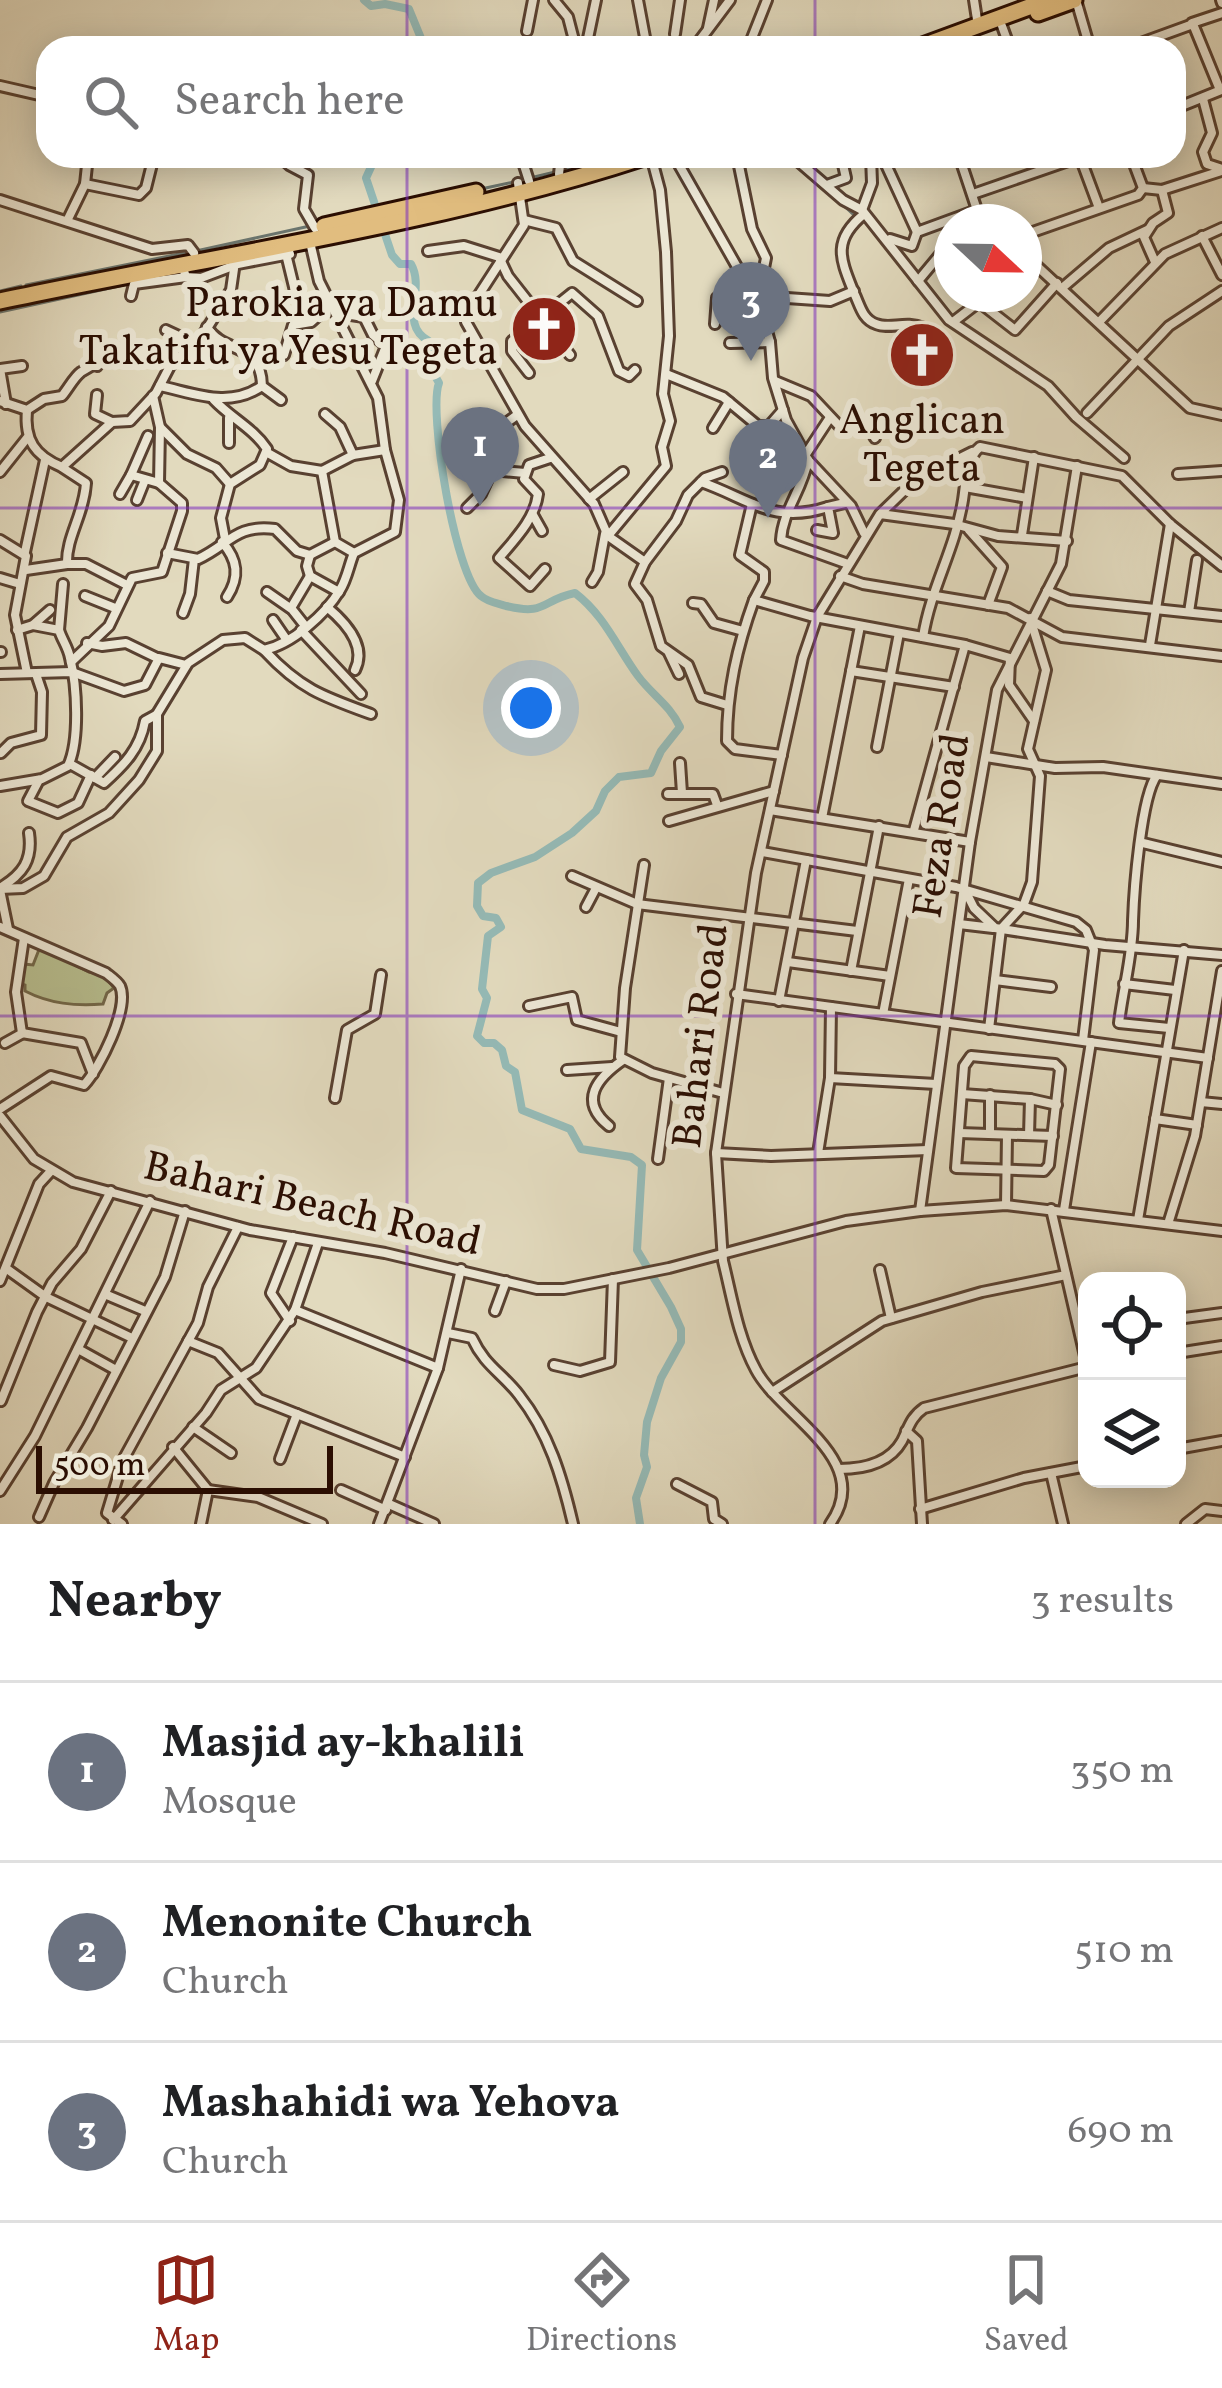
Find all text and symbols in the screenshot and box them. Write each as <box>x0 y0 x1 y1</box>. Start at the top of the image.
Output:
search box <box>36 36 1186 168</box>
icon: search <box>78 69 144 135</box>
text: Search here <box>174 71 405 134</box>
north arrow <box>934 204 1042 312</box>
pin: 3 <box>712 262 790 361</box>
place label: Parokia ya Damu Takatifu ya Yesu Tegeta <box>79 276 498 383</box>
church icon: Parokia ya Damu Takatifu ya Yesu Tegeta <box>509 294 579 364</box>
church icon: Anglican Tegeta <box>887 320 957 390</box>
place label: Anglican Tegeta <box>839 393 1005 500</box>
pin: 1 <box>441 407 519 506</box>
pin: 2 <box>729 419 807 518</box>
your location <box>501 678 561 738</box>
street label: Feza Road <box>900 729 988 923</box>
street label: Bahari Road <box>660 920 746 1152</box>
street label: Bahari Beach Road <box>137 1138 487 1274</box>
map controls <box>1078 1272 1186 1488</box>
button: locate <box>1078 1272 1186 1380</box>
button: layers <box>1078 1380 1186 1488</box>
scale bar <box>36 1440 333 1493</box>
text: 500 m <box>54 1444 145 1490</box>
text: Nearby <box>48 1567 222 1638</box>
text: 3 results <box>1031 1575 1174 1629</box>
text: Masjid ay-khalili <box>162 1713 525 1776</box>
text: 1 <box>79 1745 95 1799</box>
text: 350 m <box>1070 1745 1174 1799</box>
text: Mosque <box>162 1776 297 1830</box>
text: Menonite Church <box>162 1893 533 1956</box>
text: 2 <box>77 1925 97 1979</box>
text: 510 m <box>1074 1925 1174 1979</box>
text: Church <box>162 1956 289 2010</box>
text: Mashahidi wa Yehova <box>162 2073 620 2136</box>
text: 3 <box>77 2105 97 2159</box>
text: 690 m <box>1067 2105 1174 2159</box>
text: Church <box>162 2136 289 2190</box>
tab: Map <box>153 2247 219 2365</box>
tab: Directions <box>526 2247 677 2365</box>
tab: Saved <box>984 2247 1069 2365</box>

